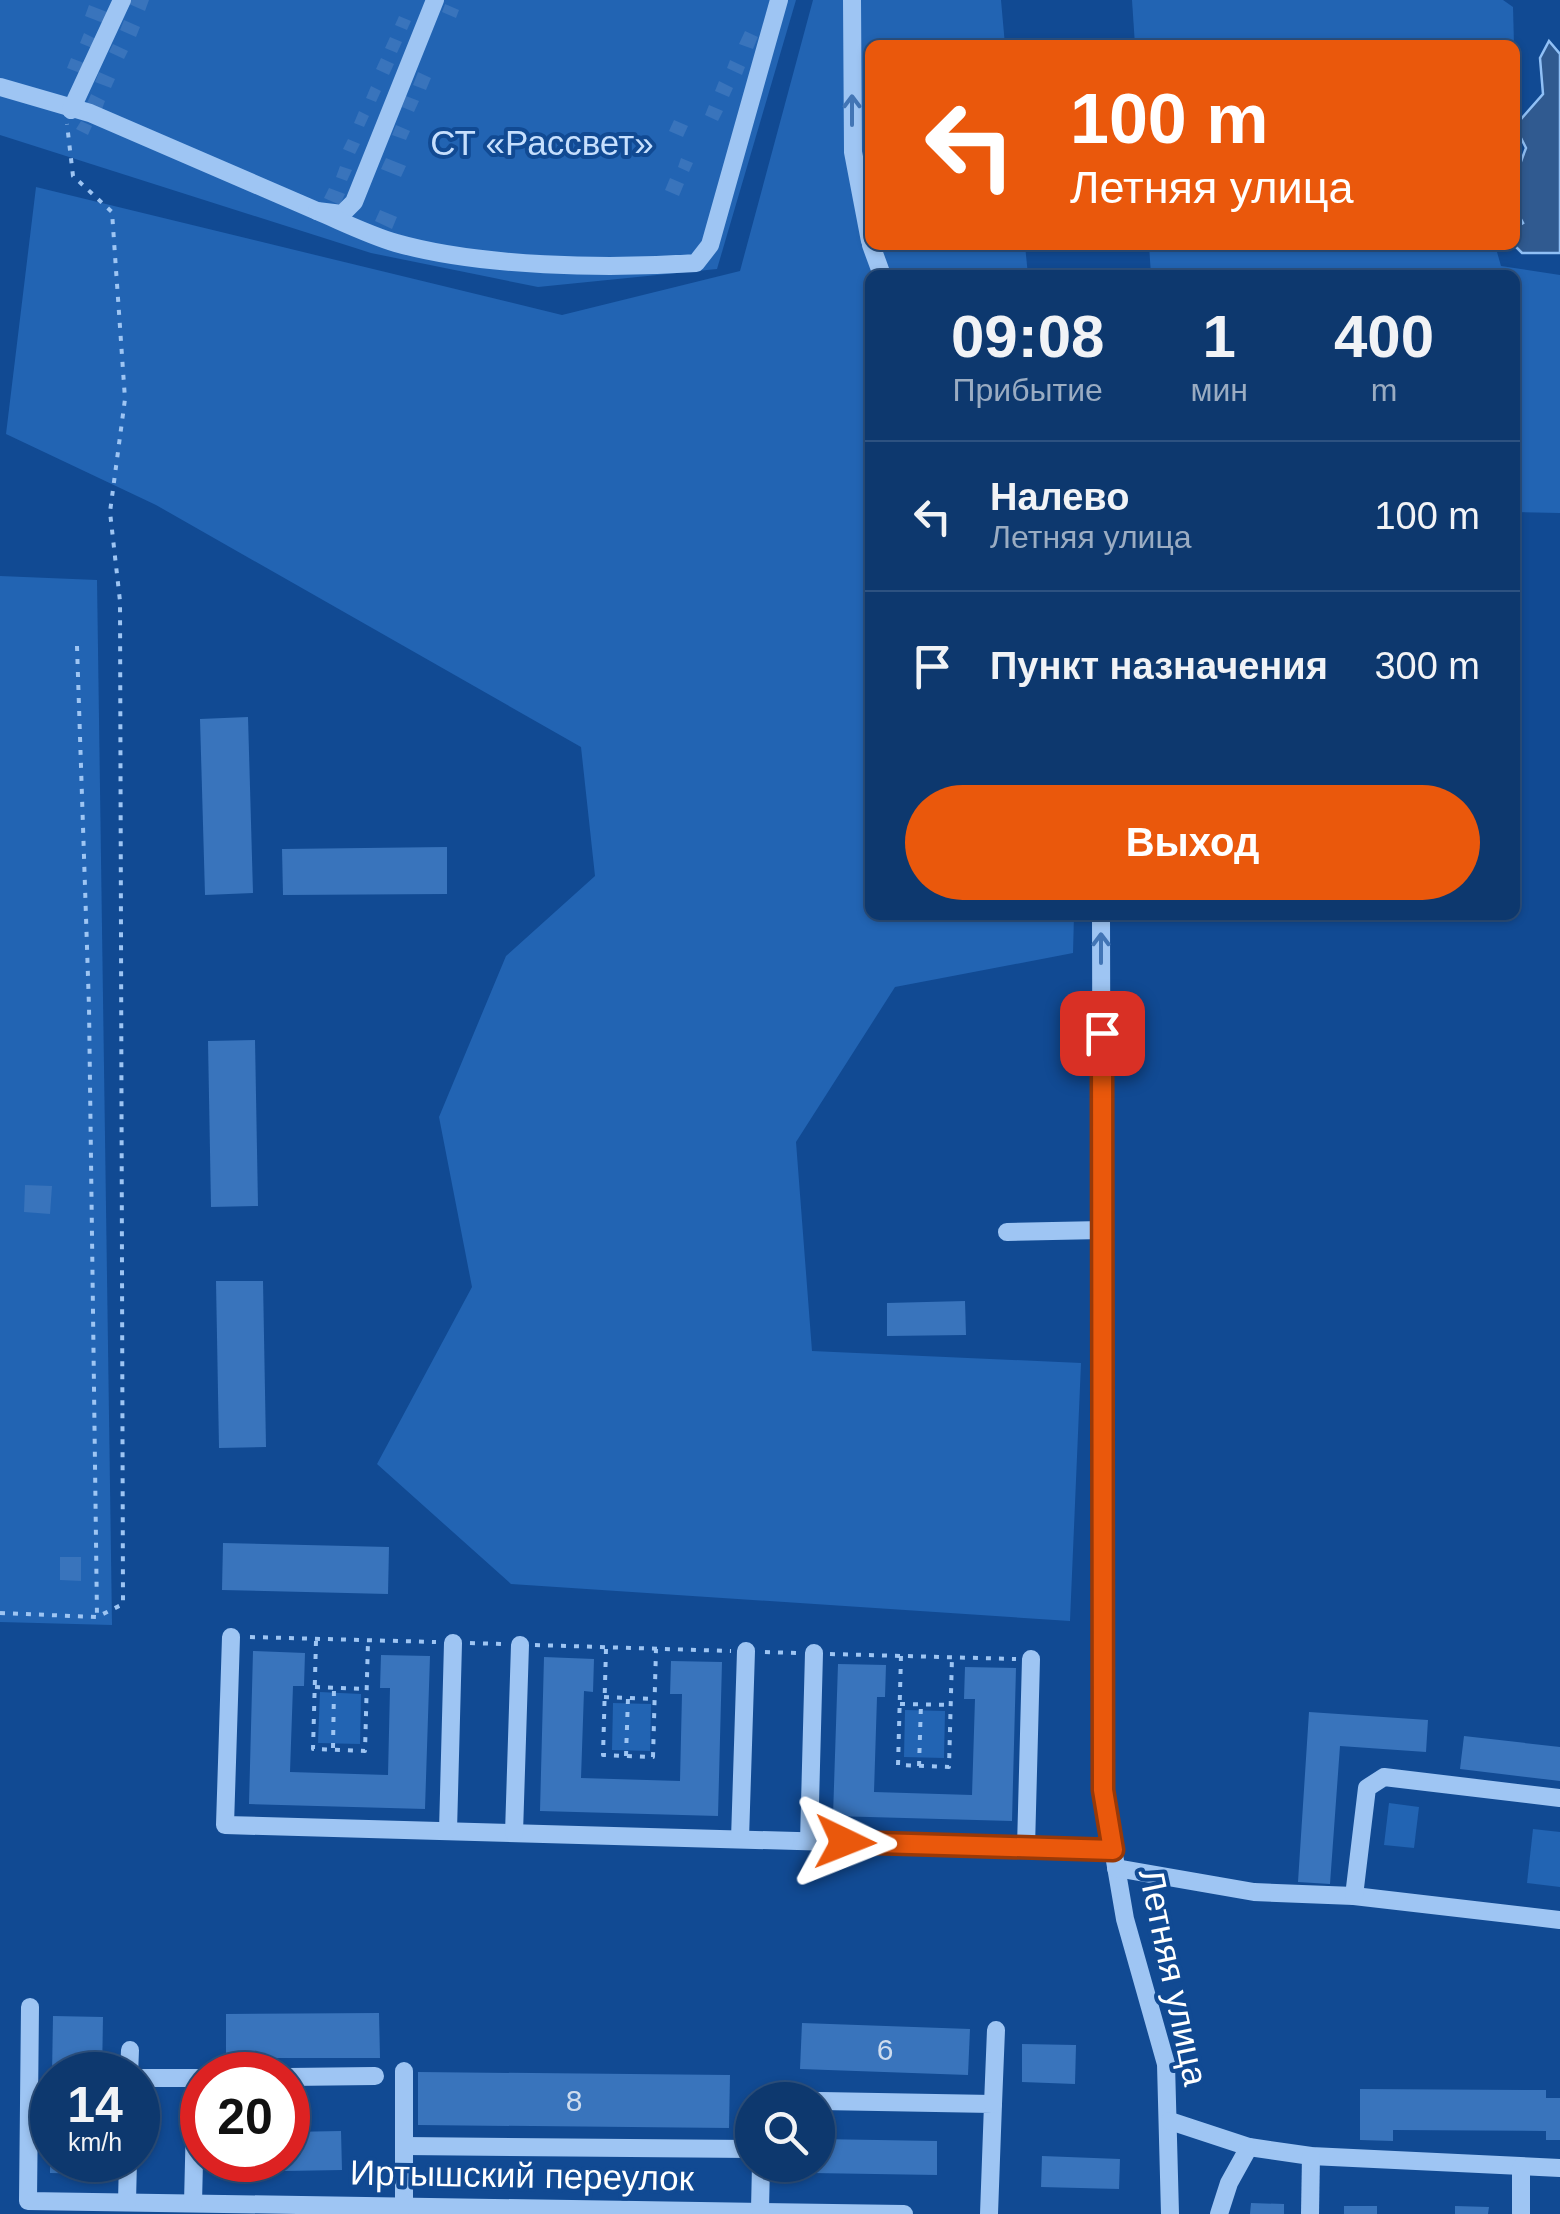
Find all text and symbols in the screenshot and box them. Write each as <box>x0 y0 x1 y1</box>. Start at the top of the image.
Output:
icon: left <box>905 80 1035 210</box>
text: 100 m <box>1070 80 1268 158</box>
one-way arrow <box>842 95 862 128</box>
park label: СТ «Рассвет» <box>430 123 654 162</box>
text: Летняя улица <box>1070 162 1353 213</box>
text: 09:08 <box>951 303 1104 370</box>
text: 1 <box>1202 303 1236 370</box>
text: 400 <box>1334 303 1434 370</box>
text: Прибытие <box>953 372 1103 408</box>
text: мин <box>1190 372 1248 408</box>
text: m <box>1371 372 1397 408</box>
text: Налево <box>990 476 1129 518</box>
icon: left <box>905 489 960 544</box>
text: 100 m <box>1374 495 1480 537</box>
text: Летняя улица <box>990 519 1192 555</box>
icon: arrive <box>905 639 960 694</box>
text: Пункт назначения <box>990 645 1328 687</box>
text: 300 m <box>1374 645 1480 687</box>
button: Выход <box>905 785 1480 900</box>
one-way arrow <box>1092 933 1110 966</box>
pin <box>1060 991 1145 1076</box>
icon: arrive <box>1075 1006 1130 1061</box>
position arrow <box>793 1790 897 1894</box>
street label: Летняя улица <box>1132 1865 1216 2089</box>
house number: 6 <box>877 2033 893 2066</box>
speed limit sign: 20 <box>180 2052 310 2182</box>
text: 14 <box>67 2077 123 2133</box>
map controls <box>735 2082 835 2182</box>
button: search <box>735 2082 835 2182</box>
house number: 8 <box>566 2084 582 2117</box>
text: km/h <box>68 2128 122 2156</box>
street label: Иртышский переулок <box>350 2153 695 2198</box>

